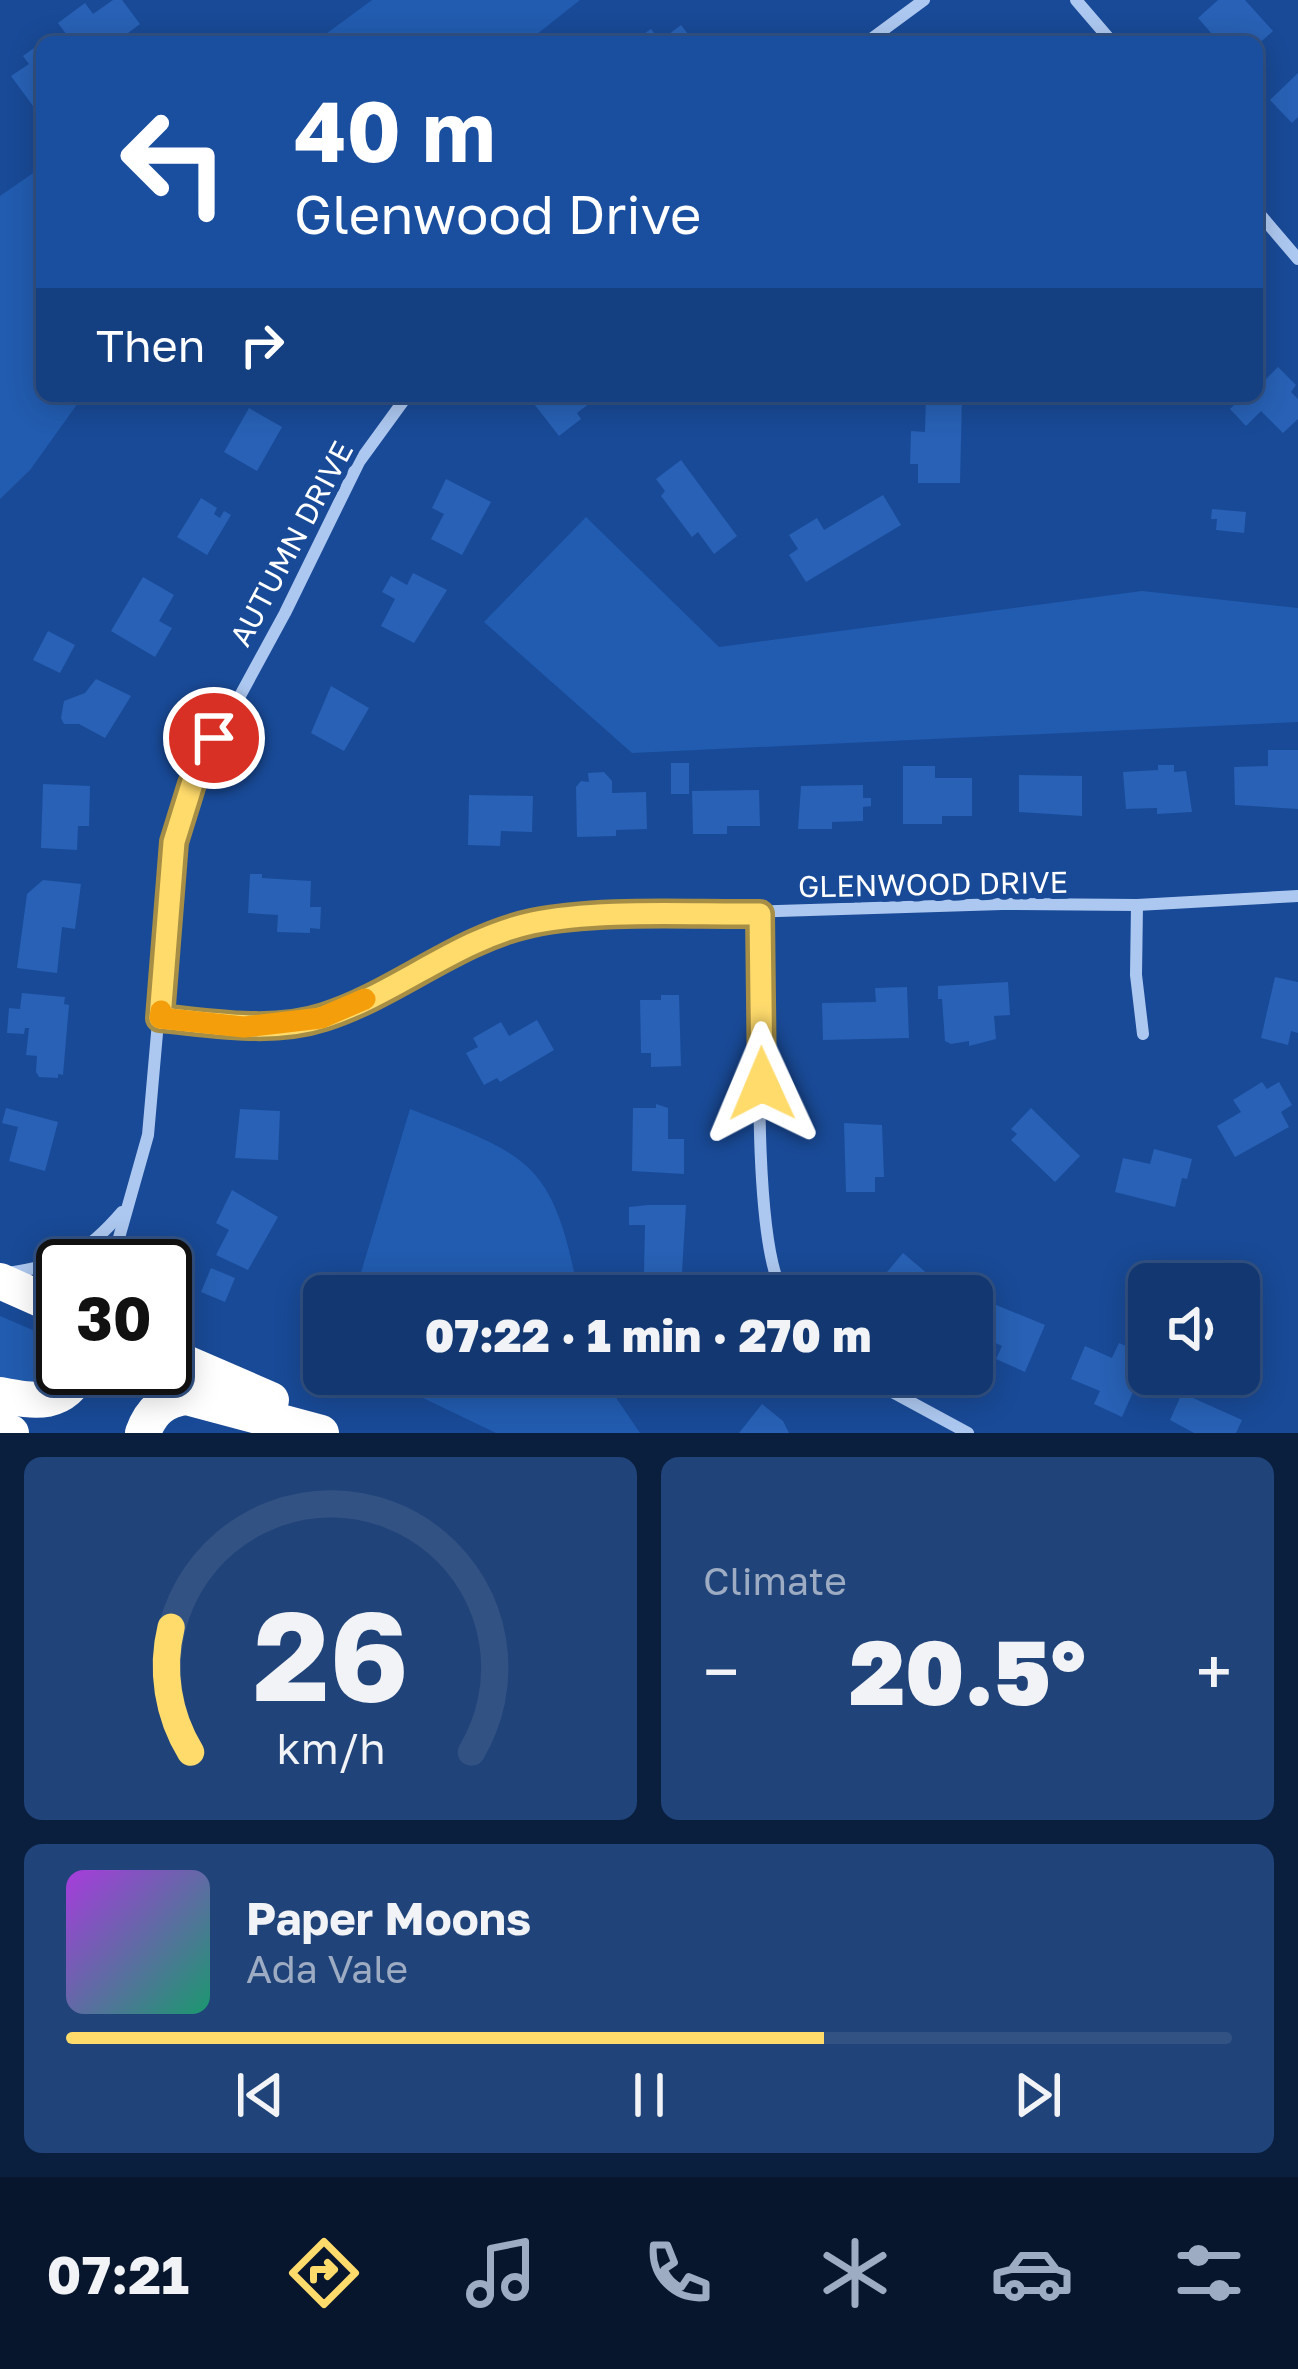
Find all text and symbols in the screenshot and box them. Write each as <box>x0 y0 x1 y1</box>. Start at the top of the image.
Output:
text: 40 m <box>294 80 496 180</box>
icon: left <box>96 84 252 240</box>
text: Glenwood Drive <box>294 181 701 246</box>
icon: right <box>229 312 295 378</box>
text: Then <box>96 318 205 372</box>
street label: AUTUMN DRIVE <box>222 435 360 652</box>
pin <box>163 687 265 789</box>
icon: arrive <box>181 705 247 771</box>
street label: GLENWOOD DRIVE <box>798 864 1068 904</box>
position arrow <box>699 1021 825 1147</box>
speed limit sign: 30 <box>36 1239 192 1395</box>
map controls <box>1128 1263 1260 1395</box>
button: sound <box>1128 1263 1260 1395</box>
text: 07:22 · 1 min · 270 m <box>425 1308 871 1362</box>
text: Climate <box>703 1557 847 1604</box>
text: 26 <box>253 1579 408 1728</box>
text: 20.5° <box>849 1617 1086 1725</box>
text: − <box>703 1631 739 1711</box>
text: + <box>1196 1631 1232 1711</box>
text: km/h <box>276 1721 385 1772</box>
text: Paper Moons <box>246 1891 531 1945</box>
text: Ada Vale <box>246 1945 408 1992</box>
icon: previous <box>227 2062 293 2128</box>
icon: pause <box>616 2062 682 2128</box>
icon: next <box>1005 2062 1071 2128</box>
icon: directions <box>282 2231 366 2315</box>
icon: music <box>459 2231 543 2315</box>
icon: phone <box>636 2231 720 2315</box>
icon: climate <box>813 2231 897 2315</box>
icon: car <box>990 2231 1074 2315</box>
icon: filters <box>1167 2231 1251 2315</box>
text: 07:21 <box>47 2241 189 2306</box>

